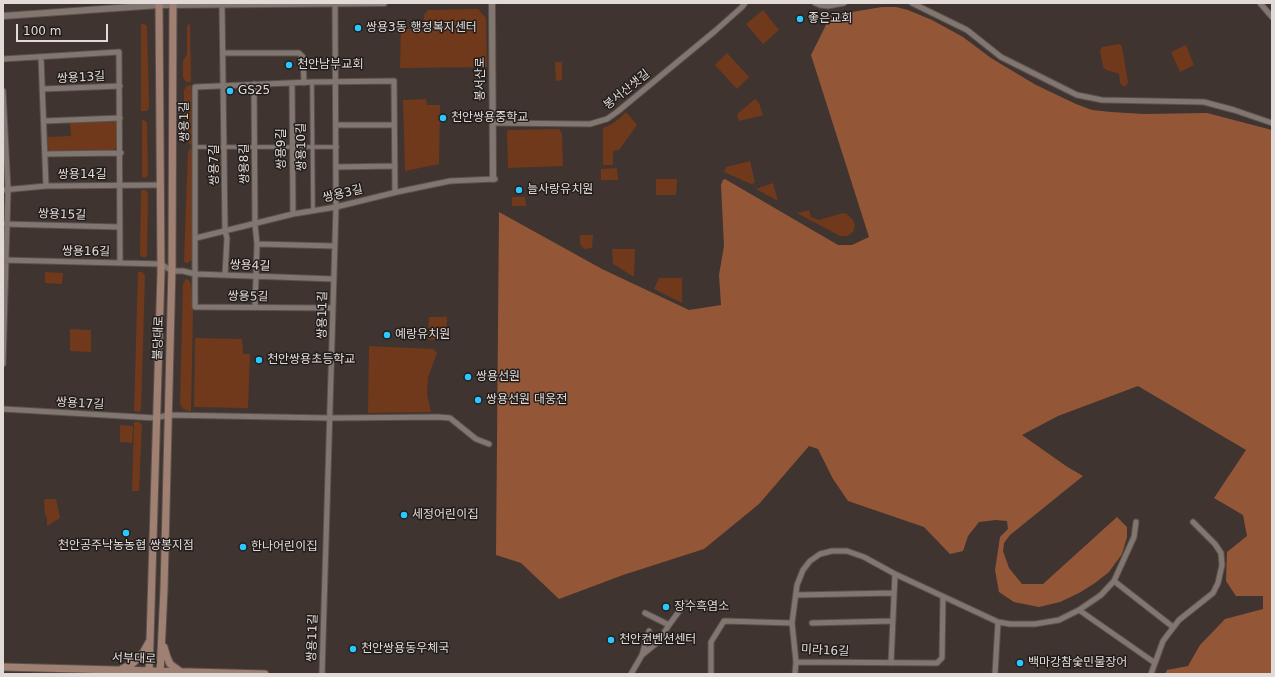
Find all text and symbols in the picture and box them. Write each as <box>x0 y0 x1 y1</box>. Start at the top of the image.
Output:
place label: 좋은교회 <box>808 12 852 26</box>
marker: 좋은교회 <box>795 14 805 24</box>
scale bar <box>18 16 110 42</box>
place label: 쌍용3동 행정복지센터 <box>366 21 477 35</box>
marker: 쌍용3동 행정복지센터 <box>353 23 363 33</box>
text: 100 m <box>23 24 61 38</box>
street label: 봉서산로 <box>474 57 488 101</box>
place label: 천안남부교회 <box>297 58 363 72</box>
marker: 천안남부교회 <box>284 60 294 70</box>
street label: 봉서산샛길 <box>601 67 653 113</box>
street label: 쌍용13길 <box>56 70 106 86</box>
place label: GS25 <box>238 84 270 98</box>
marker: GS25 <box>225 86 235 96</box>
street label: 쌍용1길 <box>177 102 193 142</box>
place label: 천안쌍용중학교 <box>451 111 528 125</box>
marker: 천안쌍용중학교 <box>438 113 448 123</box>
street label: 쌍용10길 <box>294 123 310 171</box>
street label: 쌍용9길 <box>275 129 289 169</box>
street label: 쌍용8길 <box>237 144 253 184</box>
street label: 쌍용7길 <box>208 145 222 185</box>
street label: 쌍용14길 <box>58 168 106 182</box>
street label: 쌍용3길 <box>322 182 364 206</box>
place label: 늘사랑유치원 <box>527 183 593 197</box>
marker: 늘사랑유치원 <box>514 185 524 195</box>
street label: 쌍용15길 <box>38 207 86 223</box>
street label: 쌍용16길 <box>62 244 110 260</box>
street label: 쌍용4길 <box>229 258 271 274</box>
street label: 쌍용5길 <box>228 289 268 305</box>
street label: 쌍용11길 <box>315 291 331 339</box>
street label: 불당대로 <box>151 316 167 360</box>
place label: 예랑유치원 <box>395 328 450 342</box>
marker: 예랑유치원 <box>382 330 392 340</box>
place label: 천안쌍용초등학교 <box>267 353 355 367</box>
marker: 천안쌍용초등학교 <box>254 355 264 365</box>
place label: 쌍용선원 <box>476 370 520 384</box>
marker: 쌍용선원 <box>463 372 473 382</box>
place label: 쌍용선원 대웅전 <box>486 393 567 407</box>
marker: 쌍용선원 대웅전 <box>473 395 483 405</box>
street label: 쌍용17길 <box>55 396 105 412</box>
place label: 세정어린이집 <box>412 508 478 522</box>
marker: 세정어린이집 <box>399 510 409 520</box>
marker: 천안공주낙농농협 쌍봉지점 <box>121 528 131 538</box>
place label: 천안공주낙농농협 쌍봉지점 <box>58 539 194 553</box>
place label: 한나어린이집 <box>251 540 317 554</box>
marker: 한나어린이집 <box>238 542 248 552</box>
place label: 장수흑염소 <box>674 600 729 614</box>
marker: 장수흑염소 <box>661 602 671 612</box>
street label: 쌍용11길 <box>305 614 321 662</box>
place label: 천안컨벤션센터 <box>619 633 696 647</box>
marker: 천안컨벤션센터 <box>606 635 616 645</box>
place label: 천안쌍용동우체국 <box>361 642 449 656</box>
street label: 미라16길 <box>800 643 850 659</box>
marker: 천안쌍용동우체국 <box>348 644 358 654</box>
street label: 서부대로 <box>112 651 156 667</box>
place label: 백마강참숯민물장어 <box>1028 656 1127 670</box>
marker: 백마강참숯민물장어 <box>1015 658 1025 668</box>

